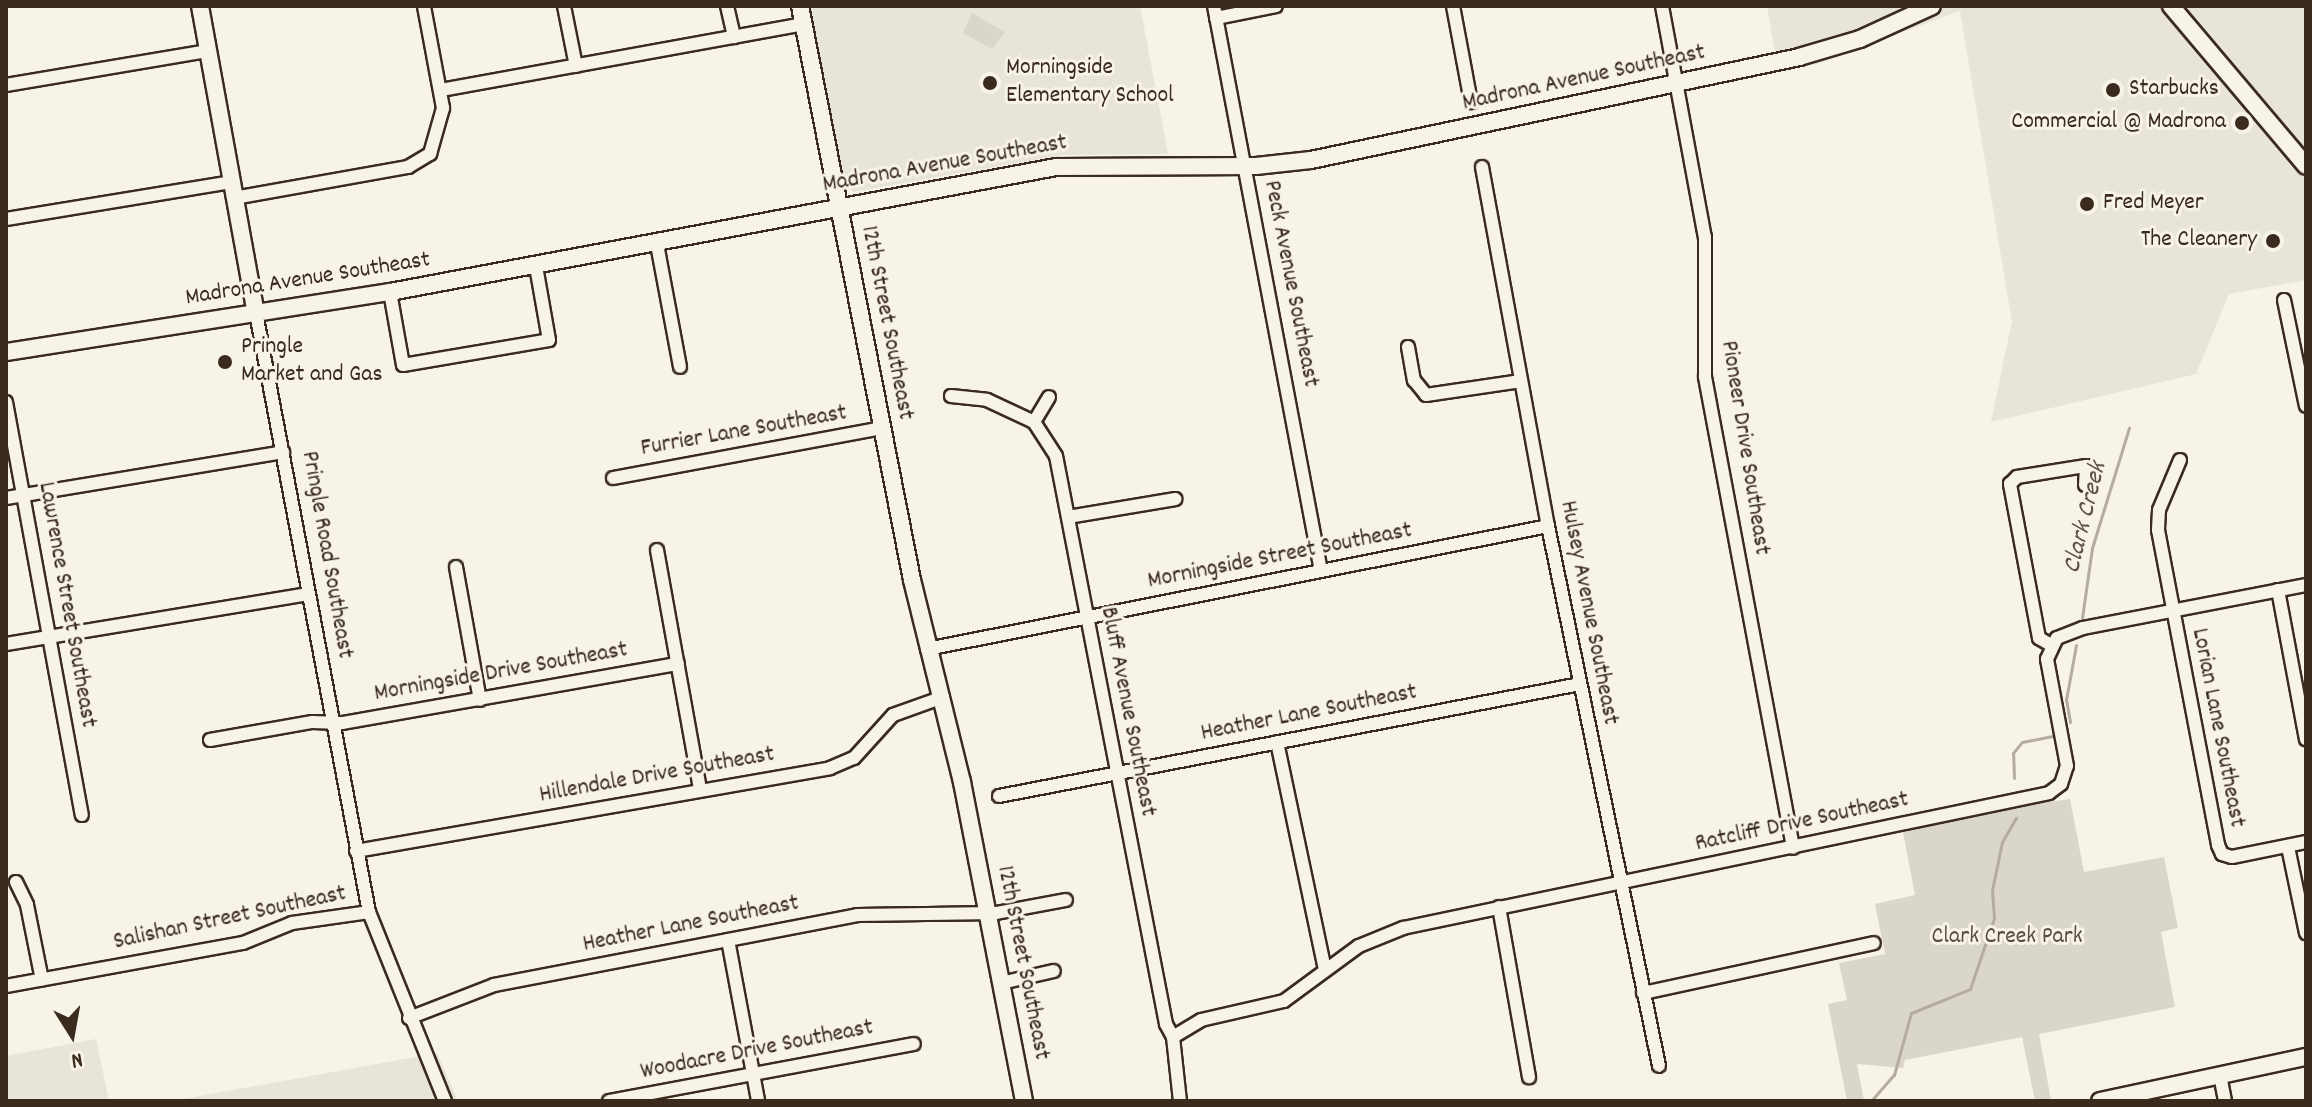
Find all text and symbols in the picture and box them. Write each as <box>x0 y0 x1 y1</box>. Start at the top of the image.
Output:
street label: Madrona Avenue Southeast <box>1460 39 1708 119</box>
place label: Morningside Elementary School <box>1006 55 1174 111</box>
marker: Morningside Elementary School <box>981 74 999 92</box>
place label: Starbucks <box>2129 76 2219 104</box>
marker: Starbucks <box>2104 81 2122 99</box>
place label: Commercial @ Madrona <box>2011 109 2226 137</box>
marker: Commercial @ Madrona <box>2233 114 2251 132</box>
street label: Madrona Avenue Southeast <box>821 129 1069 201</box>
street label: Peck Avenue Southeast <box>1256 178 1324 390</box>
place label: Fred Meyer <box>2103 190 2204 218</box>
marker: Fred Meyer <box>2078 195 2096 213</box>
street label: 12th Street Southeast <box>853 223 919 423</box>
place label: The Cleanery <box>2141 227 2257 255</box>
marker: The Cleanery <box>2264 232 2282 250</box>
street label: Madrona Avenue Southeast <box>184 246 432 314</box>
place label: Pringle Market and Gas <box>241 334 383 390</box>
street label: Pioneer Drive Southeast <box>1713 339 1775 557</box>
marker: Pringle Market and Gas <box>216 353 234 371</box>
street label: Furrier Lane Southeast <box>639 400 849 464</box>
street label: Pringle Road Southeast <box>294 449 358 661</box>
water label: Clark Creek <box>2057 459 2115 577</box>
street label: Lawrence Street Southeast <box>30 480 102 730</box>
street label: Hulsey Avenue Southeast <box>1552 499 1624 727</box>
street label: Morningside Street Southeast <box>1145 517 1415 597</box>
street label: Bluff Avenue Southeast <box>1093 605 1161 819</box>
street label: Lorian Lane Southeast <box>2184 626 2250 830</box>
street label: Morningside Drive Southeast <box>372 637 630 709</box>
street label: Heather Lane Southeast <box>1199 679 1419 749</box>
street label: Hillendale Drive Southeast <box>537 741 777 811</box>
street label: Ratcliff Drive Southeast <box>1693 786 1911 860</box>
street label: 12th Street Southeast <box>989 863 1055 1063</box>
street label: Salishan Street Southeast <box>111 880 349 958</box>
street label: Heather Lane Southeast <box>581 890 801 960</box>
park label: Clark Creek Park <box>1931 924 2083 952</box>
north arrow <box>32 995 112 1075</box>
street label: Woodacre Drive Southeast <box>638 1014 876 1088</box>
text: N <box>68 1043 85 1075</box>

